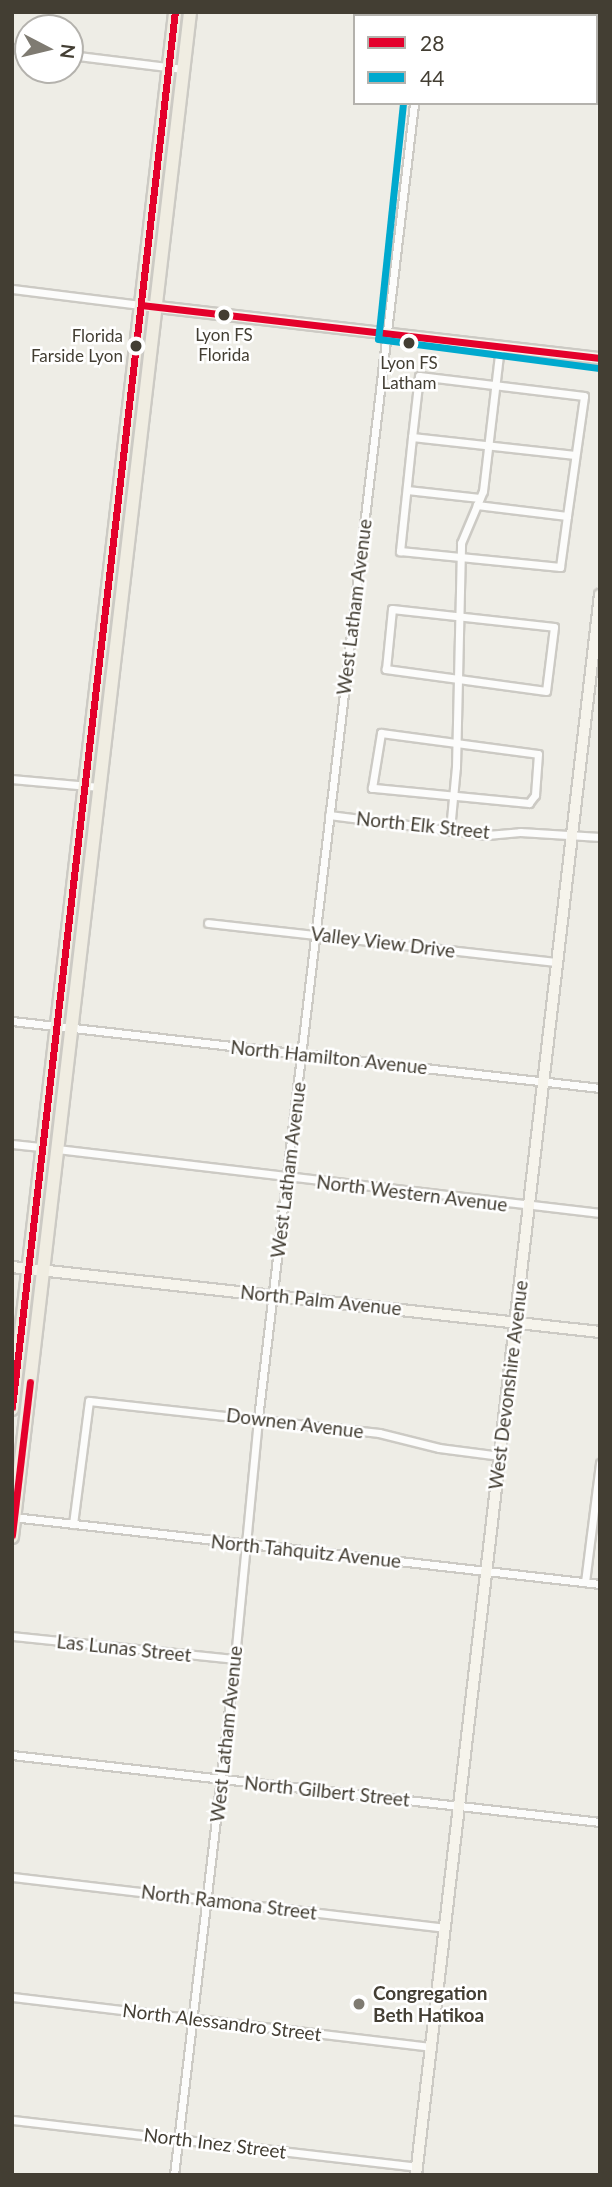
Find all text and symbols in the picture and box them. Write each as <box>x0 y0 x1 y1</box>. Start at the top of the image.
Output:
north arrow <box>14 14 84 84</box>
legend <box>353 14 598 105</box>
text: 28 <box>420 30 444 55</box>
text: N <box>56 43 81 60</box>
text: 44 <box>420 65 444 90</box>
marker: Lyon FS Florida <box>217 308 231 322</box>
place label: Lyon FS Florida <box>195 325 253 365</box>
place label: Florida Farside Lyon <box>31 326 123 366</box>
marker: Lyon FS Latham <box>402 336 416 350</box>
marker: Florida Farside Lyon <box>129 339 143 353</box>
place label: Lyon FS Latham <box>380 353 438 393</box>
street label: West Latham Avenue <box>332 517 376 697</box>
street label: North Elk Street <box>355 807 491 843</box>
street label: Valley View Drive <box>309 922 457 962</box>
street label: North Hamilton Avenue <box>229 1035 429 1079</box>
street label: West Latham Avenue <box>266 1080 310 1260</box>
street label: North Western Avenue <box>315 1170 509 1216</box>
street label: West Devonshire Avenue <box>484 1279 532 1491</box>
street label: North Palm Avenue <box>239 1280 403 1320</box>
street label: Downen Avenue <box>225 1403 365 1443</box>
street label: North Tahquitz Avenue <box>209 1530 403 1572</box>
street label: Las Lunas Street <box>56 1630 192 1666</box>
street label: West Latham Avenue <box>205 1644 247 1824</box>
street label: North Gilbert Street <box>243 1771 411 1811</box>
street label: North Ramona Street <box>140 1880 318 1924</box>
place label: Congregation Beth Hatikoa <box>373 1982 487 2026</box>
marker: Congregation Beth Hatikoa <box>351 1996 367 2012</box>
street label: North Alessandro Street <box>121 1998 323 2046</box>
street label: North Inez Street <box>142 2123 288 2163</box>

